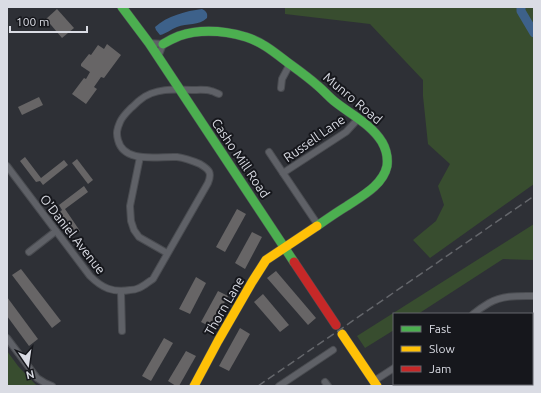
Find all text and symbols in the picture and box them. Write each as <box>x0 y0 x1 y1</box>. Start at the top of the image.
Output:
scale bar <box>10 8 87 34</box>
text: 100 m <box>16 15 49 28</box>
street label: Munro Road <box>321 70 385 126</box>
street label: Russell Lane <box>281 112 347 164</box>
street label: Casho Mill Road <box>209 116 273 200</box>
street label: O'Daniel Avenue <box>38 192 108 276</box>
street label: Thorn Lane <box>202 274 246 338</box>
legend <box>393 313 533 385</box>
text: Fast <box>429 322 451 335</box>
text: Slow <box>429 342 455 355</box>
north arrow <box>8 345 48 385</box>
text: Jam <box>429 362 451 375</box>
text: N <box>25 368 36 382</box>

